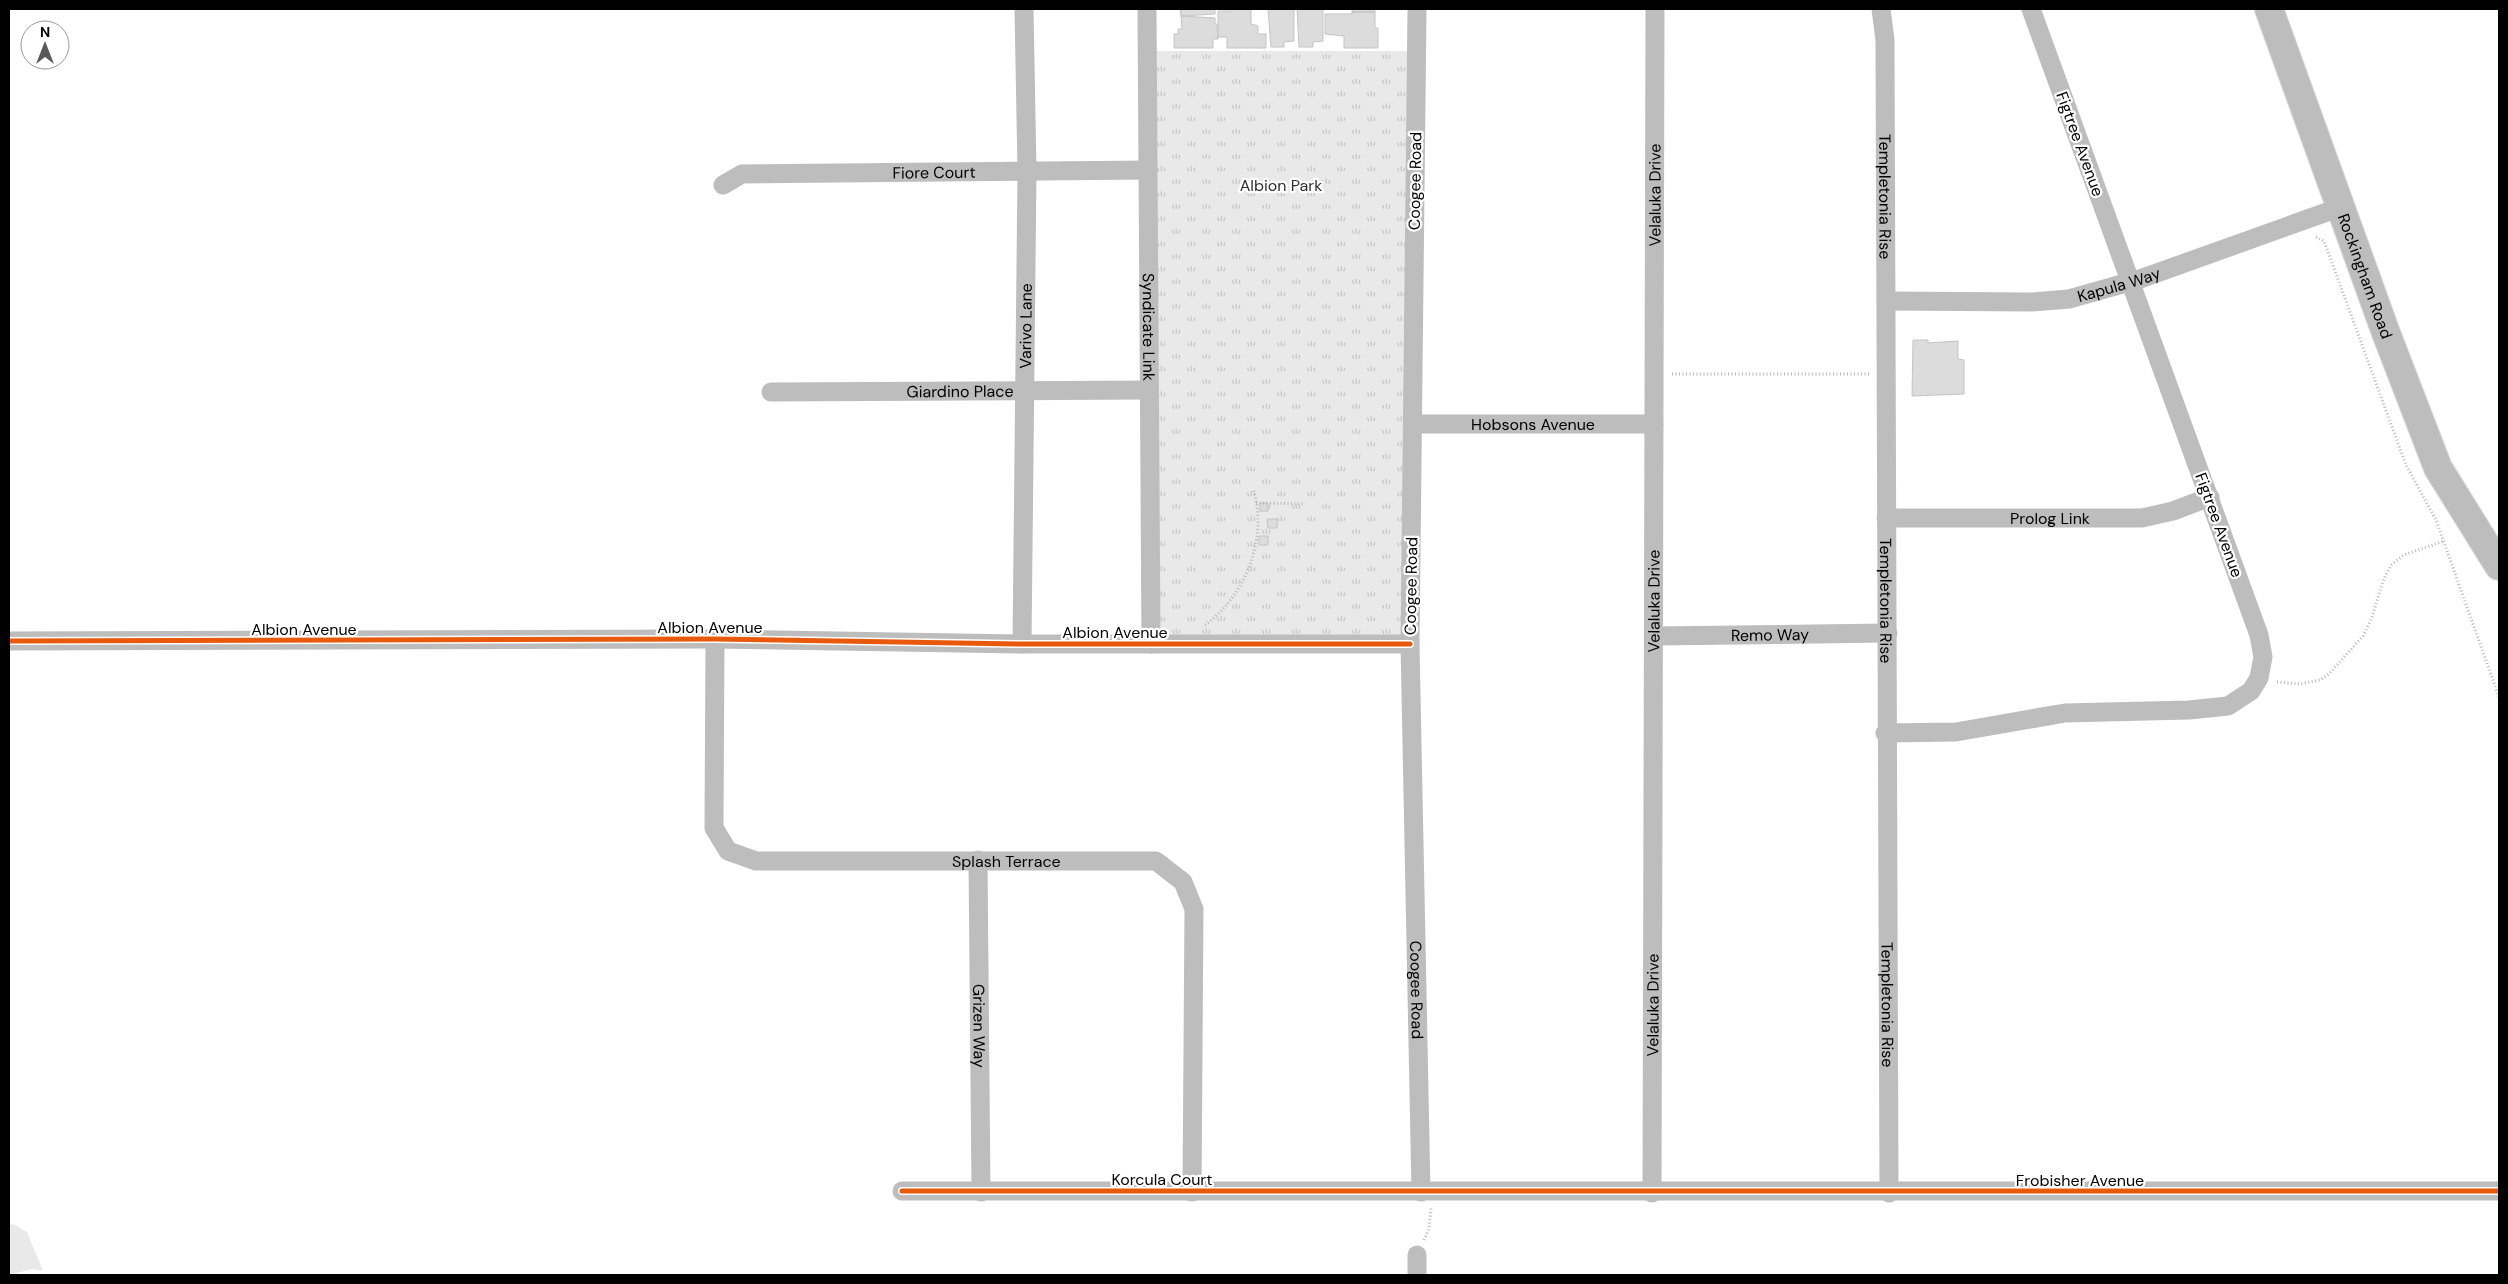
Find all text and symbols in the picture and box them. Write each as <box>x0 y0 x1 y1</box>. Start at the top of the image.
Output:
north arrow <box>20 20 70 70</box>
text: N <box>40 23 50 41</box>
street label: Figtree Avenue <box>2051 89 2109 199</box>
street label: Coogee Road <box>1404 132 1426 230</box>
street label: Templetonia Rise <box>1875 134 1896 259</box>
street label: Velaluka Drive <box>1644 144 1665 246</box>
street label: Fiore Court <box>892 161 976 183</box>
park label: Albion Park <box>1240 175 1322 196</box>
street label: Rockingham Road <box>2333 211 2398 342</box>
street label: Kapula Way <box>2075 262 2163 307</box>
street label: Syndicate Link <box>1138 273 1160 381</box>
street label: Varivo Lane <box>1014 283 1036 369</box>
street label: Giardino Place <box>906 380 1014 402</box>
street label: Hobsons Avenue <box>1471 414 1595 435</box>
street label: Figtree Avenue <box>2190 470 2248 580</box>
street label: Prolog Link <box>2010 508 2090 529</box>
street label: Coogee Road <box>1400 537 1422 635</box>
street label: Templetonia Rise <box>1876 538 1897 663</box>
street label: Velaluka Drive <box>1643 550 1664 652</box>
street label: Albion Avenue <box>657 617 763 638</box>
street label: Albion Avenue <box>251 619 357 640</box>
street label: Albion Avenue <box>1062 622 1168 643</box>
street label: Remo Way <box>1731 624 1809 646</box>
street label: Splash Terrace <box>952 851 1061 872</box>
street label: Coogee Road <box>1405 940 1428 1039</box>
street label: Templetonia Rise <box>1877 942 1899 1067</box>
street label: Velaluka Drive <box>1642 954 1663 1056</box>
street label: Grizen Way <box>969 984 990 1068</box>
street label: Korcula Court <box>1111 1169 1213 1190</box>
street label: Frobisher Avenue <box>2016 1170 2144 1191</box>

